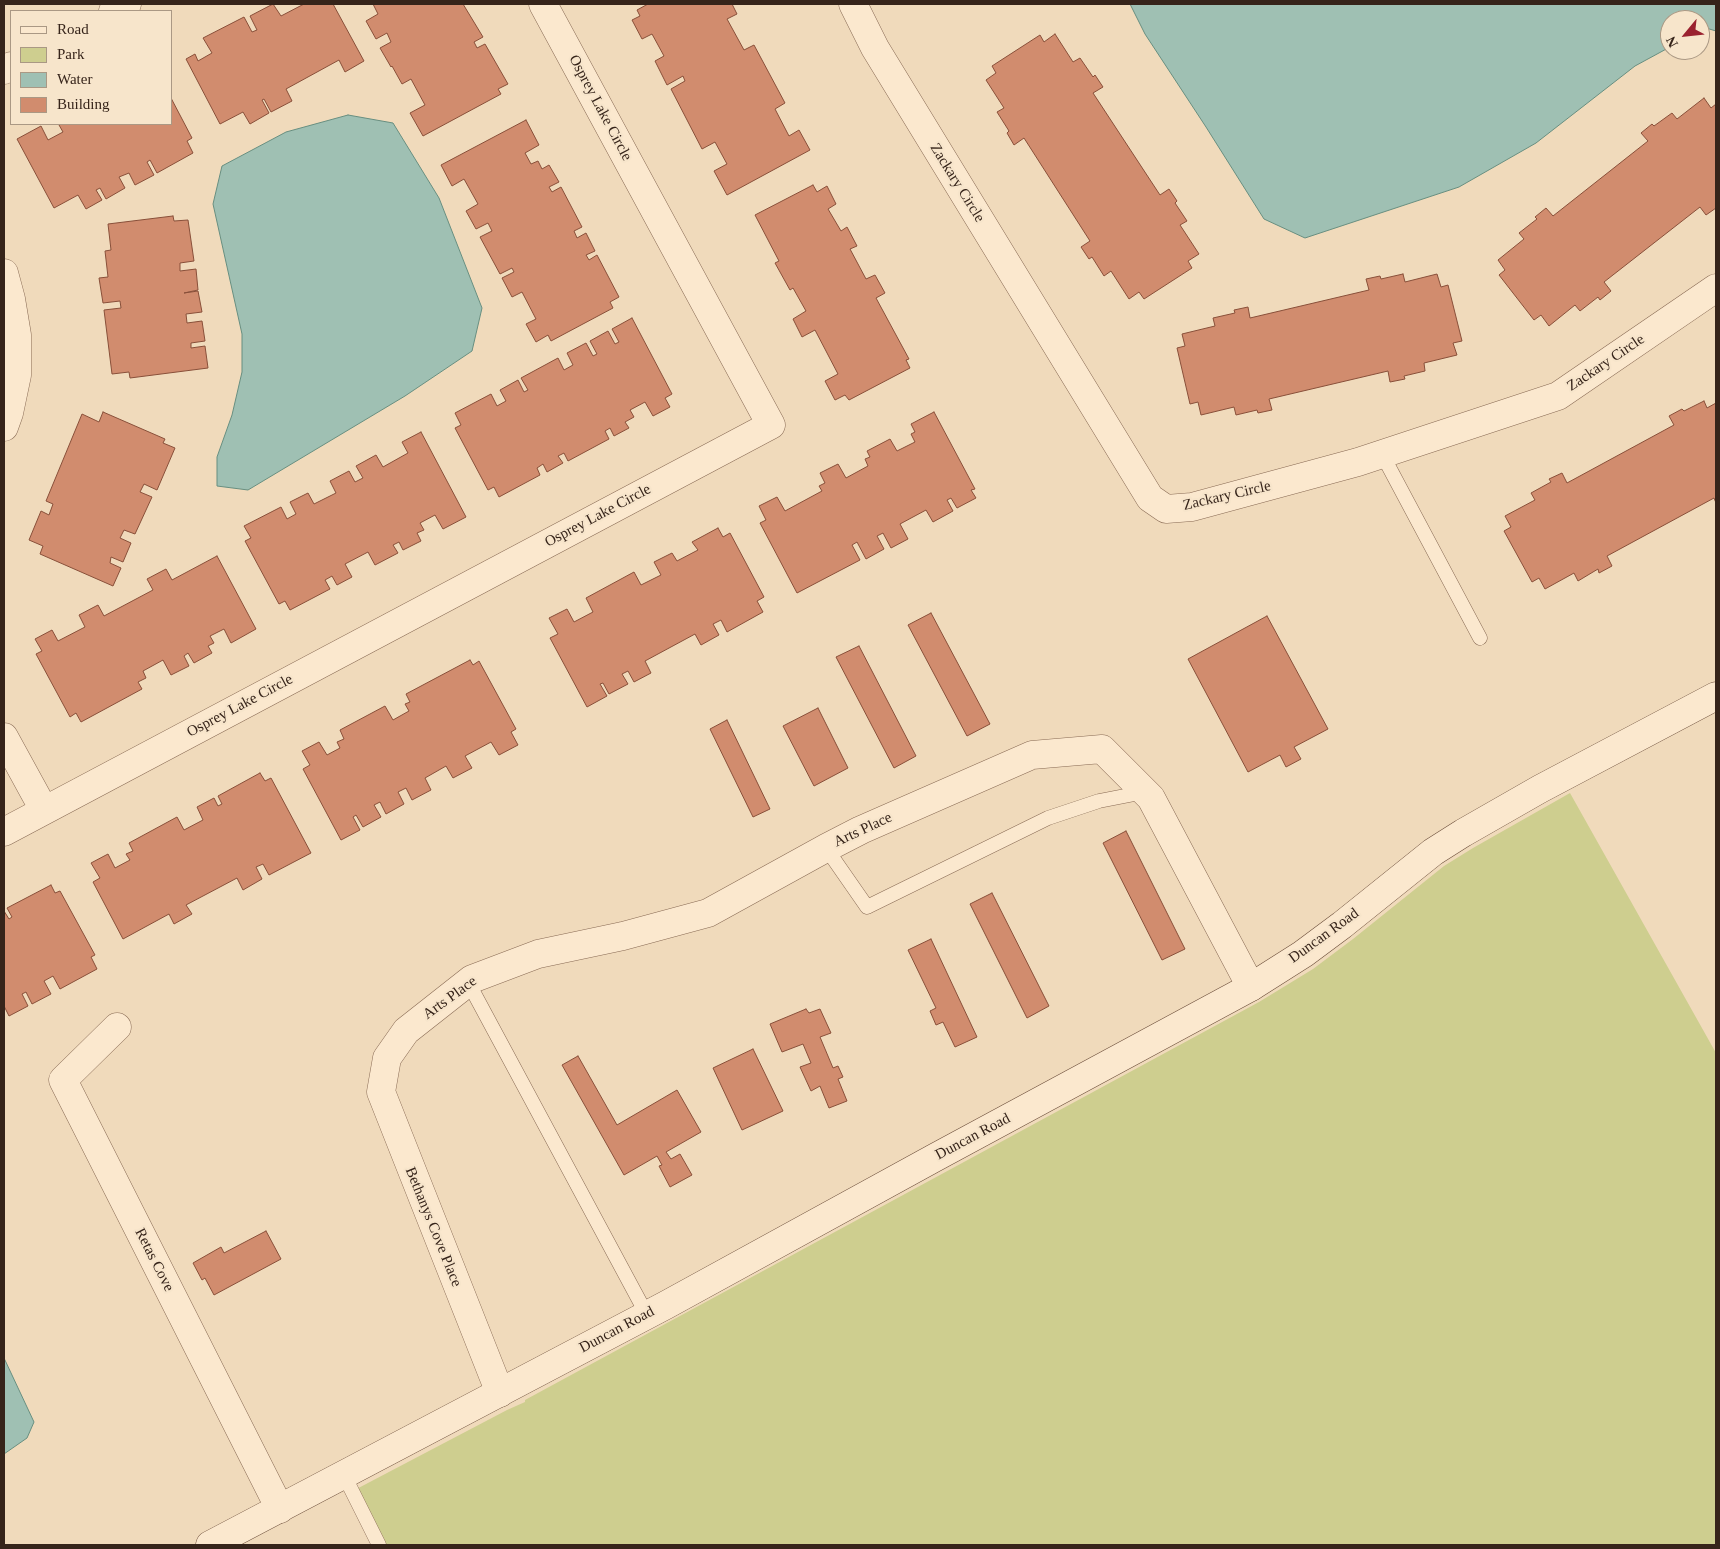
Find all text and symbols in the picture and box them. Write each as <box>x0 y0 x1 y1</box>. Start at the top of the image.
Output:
legend <box>10 10 172 125</box>
north arrow <box>1660 10 1710 60</box>
text: Road <box>57 21 89 37</box>
text: N <box>1663 34 1681 50</box>
text: Park <box>57 46 85 62</box>
street label: Osprey Lake Circle <box>564 52 636 164</box>
text: Water <box>57 71 92 87</box>
text: Building <box>57 96 110 112</box>
street label: Zackary Circle <box>926 140 988 226</box>
street label: Zackary Circle <box>1564 331 1648 395</box>
street label: Zackary Circle <box>1181 477 1273 515</box>
street label: Osprey Lake Circle <box>542 480 654 552</box>
street label: Osprey Lake Circle <box>184 670 296 742</box>
street label: Arts Place <box>831 809 895 851</box>
street label: Duncan Road <box>1286 905 1362 967</box>
street label: Arts Place <box>420 972 480 1024</box>
street label: Duncan Road <box>933 1110 1013 1164</box>
street label: Bethanys Cove Place <box>401 1165 465 1289</box>
street label: Retas Cove <box>130 1225 178 1295</box>
street label: Duncan Road <box>577 1303 657 1357</box>

